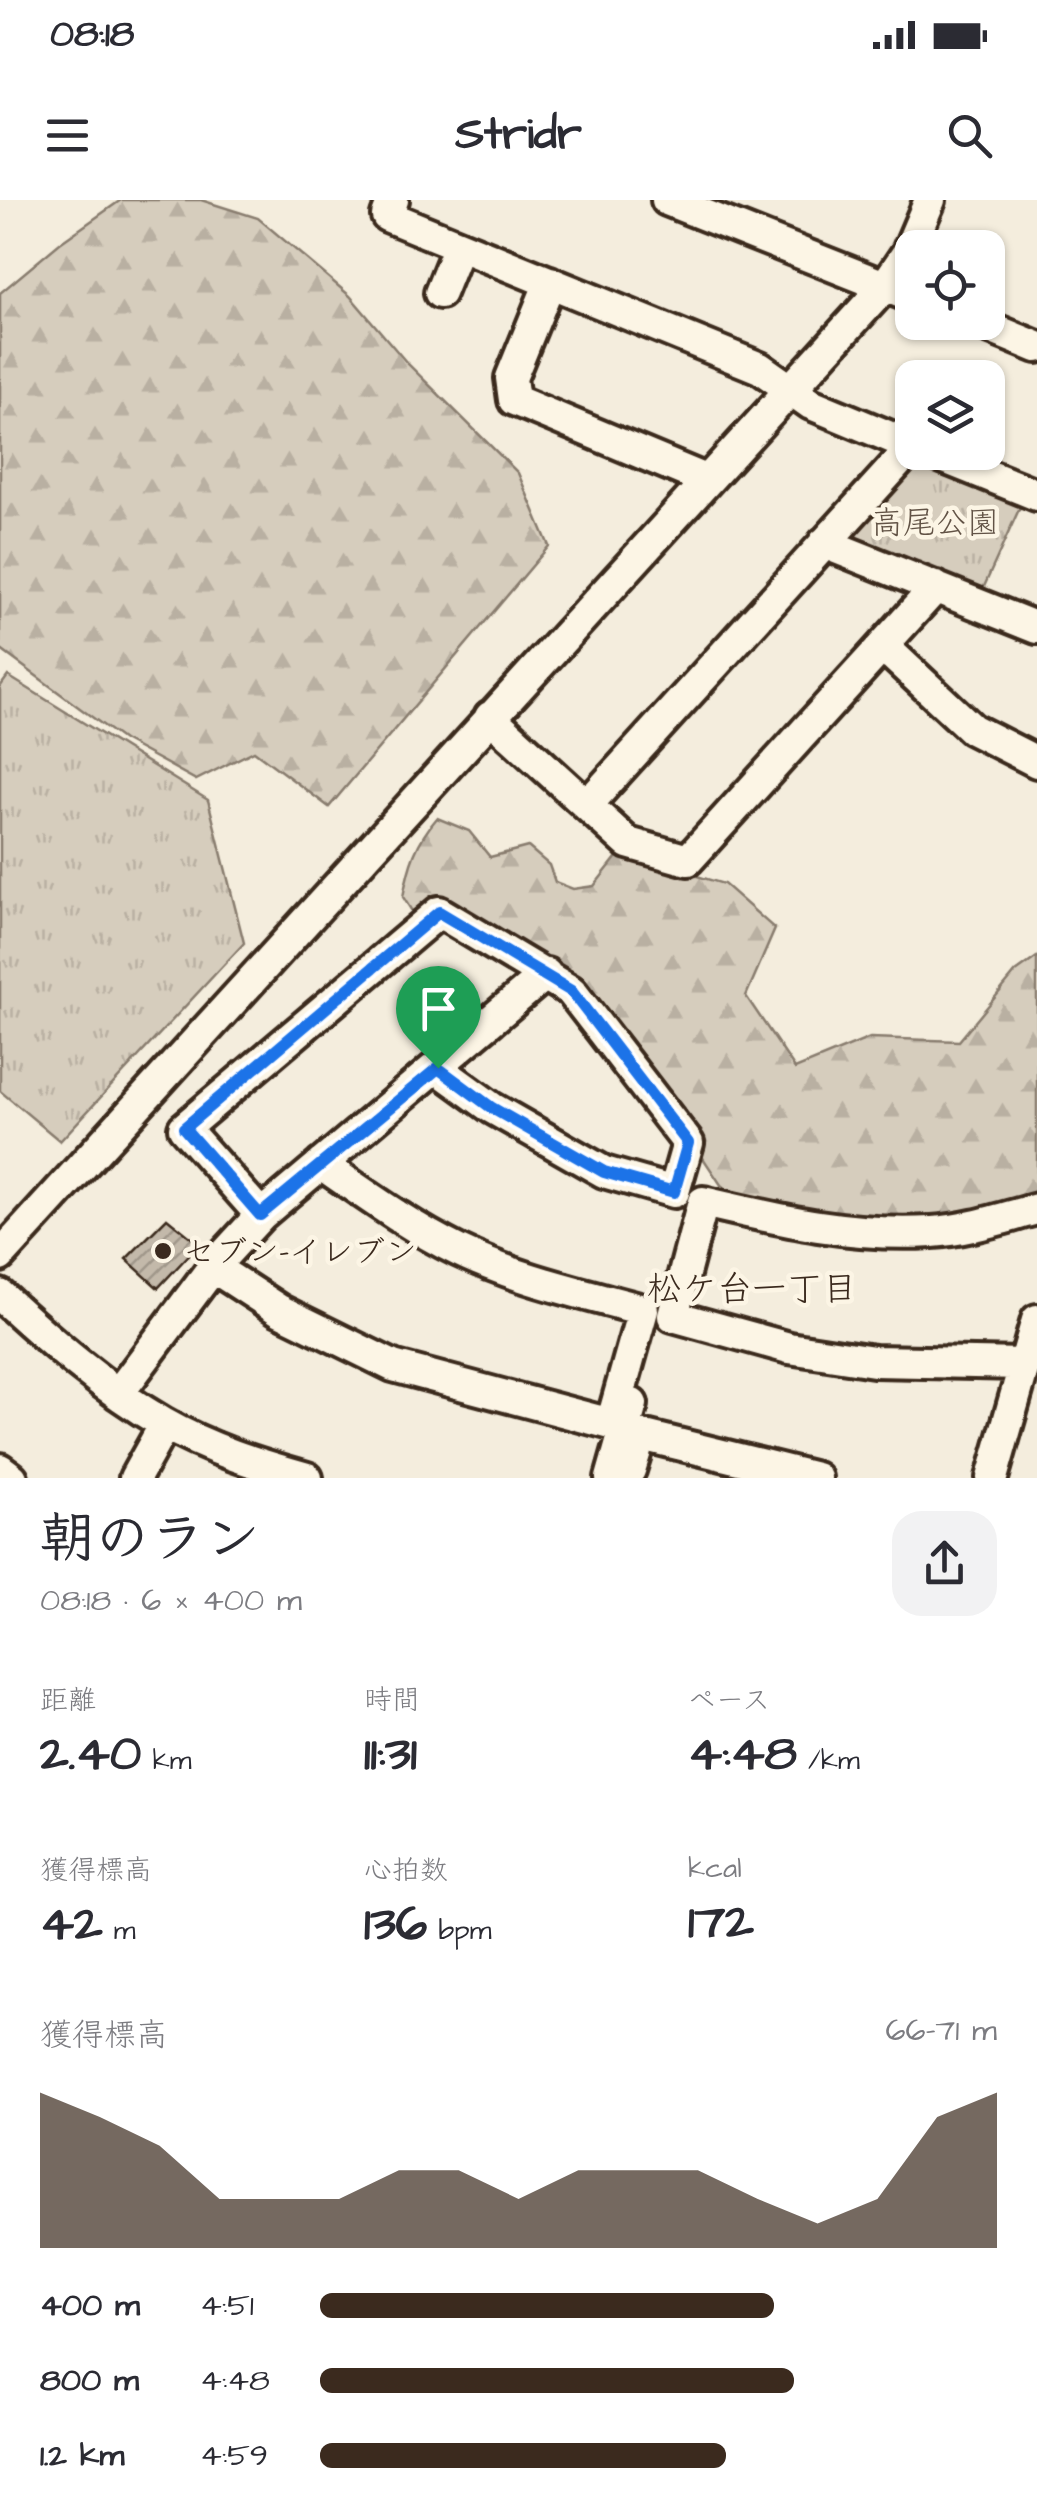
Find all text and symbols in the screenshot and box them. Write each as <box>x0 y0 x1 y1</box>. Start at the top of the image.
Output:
text: 08:18 <box>50 9 134 61</box>
text: Stridr <box>455 104 582 166</box>
icon: menu <box>40 108 95 163</box>
icon: search <box>942 108 997 163</box>
map controls <box>895 230 1005 470</box>
button: locate <box>895 230 1005 340</box>
button: layers <box>895 360 1005 470</box>
park label: 高尾公園 <box>871 501 999 546</box>
pin <box>396 966 481 1069</box>
icon: arrive <box>411 981 466 1036</box>
place label: セブン-イレブン <box>183 1230 417 1275</box>
marker: セブン-イレブン <box>152 1240 174 1262</box>
district label: 松ケ台一丁目 <box>647 1265 857 1314</box>
text: 朝のラン <box>40 1502 260 1578</box>
button: share <box>892 1511 997 1616</box>
text: 08:18 · 6 × 400 m <box>40 1578 302 1623</box>
text: 距離 <box>40 1681 96 1720</box>
text: 時間 <box>364 1681 420 1720</box>
text: ペース <box>688 1681 770 1720</box>
text: 2.40 <box>40 1720 141 1789</box>
text: 11:31 <box>364 1720 417 1789</box>
text: 4:48 <box>688 1720 797 1789</box>
text: km <box>141 1741 191 1780</box>
text: /km <box>797 1741 860 1780</box>
text: kcal <box>688 1849 742 1888</box>
text: 獲得標高 <box>40 1851 152 1890</box>
text: 心拍数 <box>364 1851 448 1890</box>
text: 172 <box>688 1888 754 1957</box>
text: 42 <box>40 1890 103 1959</box>
text: 136 <box>364 1890 427 1959</box>
text: m <box>103 1911 136 1950</box>
text: bpm <box>427 1911 492 1950</box>
text: 66–71 m <box>885 2008 997 2053</box>
text: 獲得標高 <box>40 2013 168 2058</box>
text: 400 m <box>40 2283 140 2328</box>
text: 4:51 <box>200 2283 254 2328</box>
text: 800 m <box>40 2358 139 2403</box>
text: 4:48 <box>200 2358 270 2403</box>
text: 1.2 km <box>40 2433 124 2478</box>
text: 4:59 <box>200 2433 268 2478</box>

